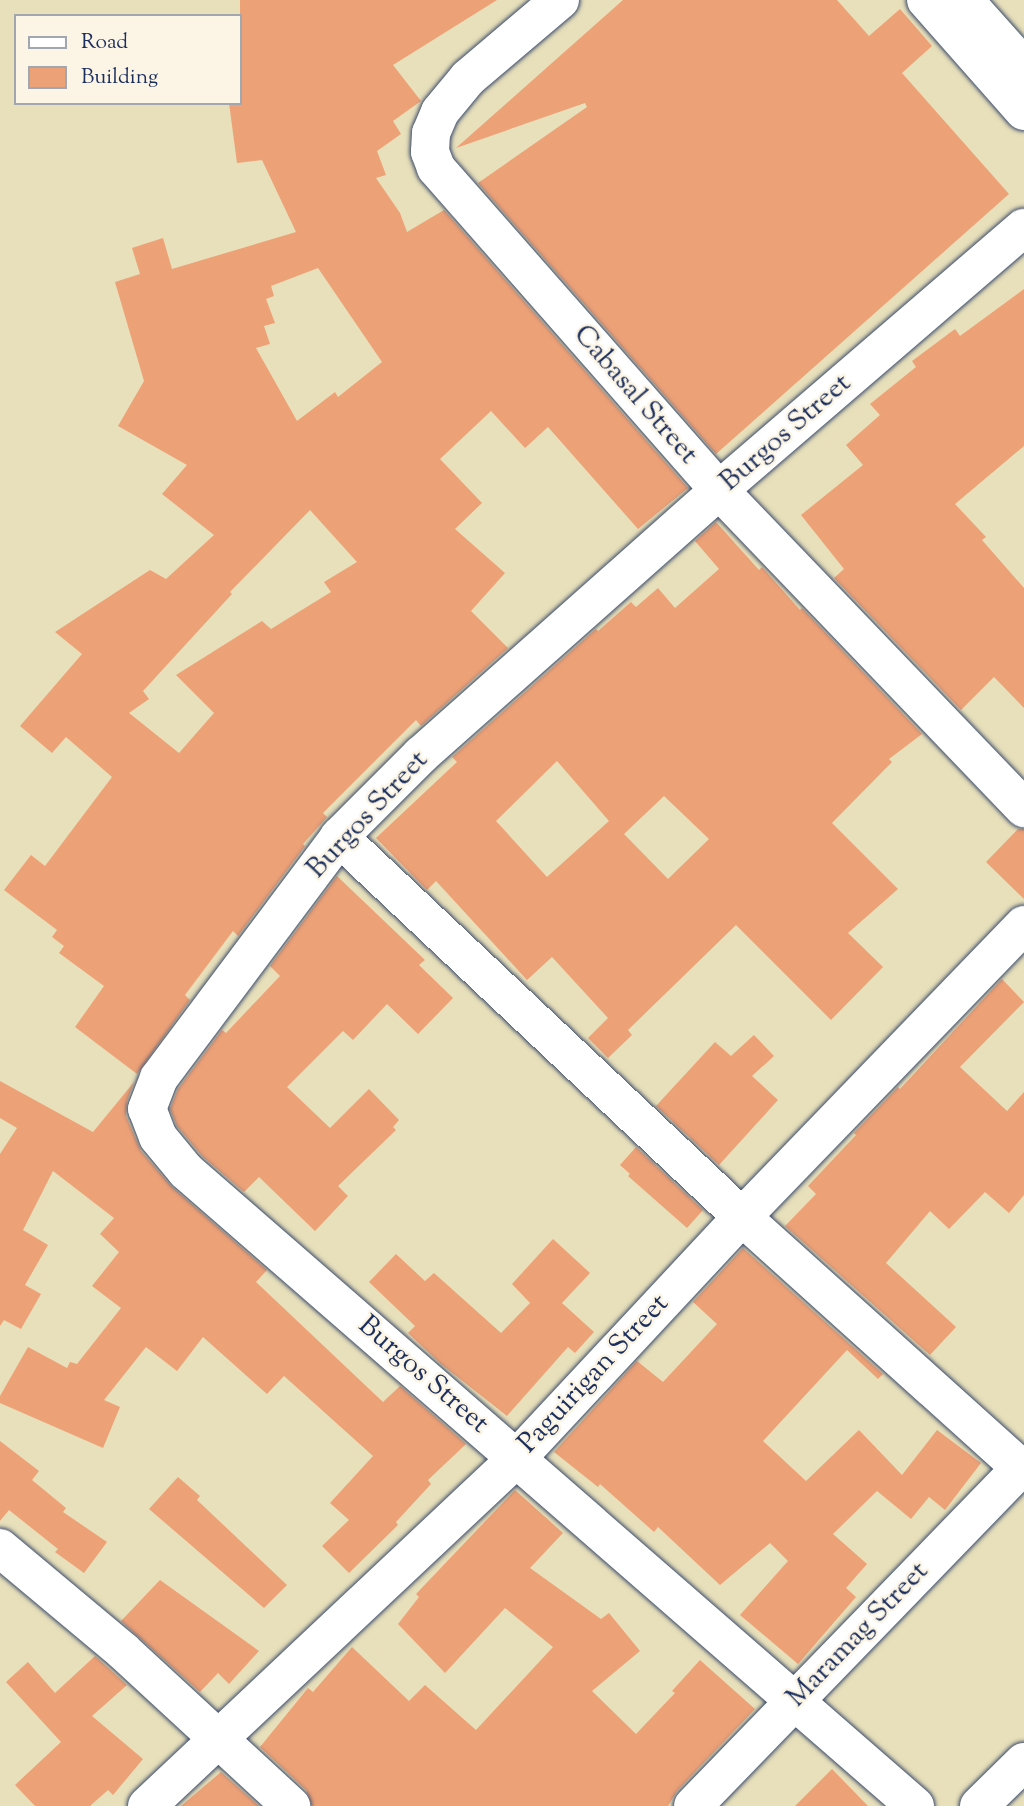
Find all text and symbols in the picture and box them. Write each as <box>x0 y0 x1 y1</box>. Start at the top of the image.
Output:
legend <box>14 14 242 105</box>
text: Road <box>81 28 128 58</box>
text: Building <box>81 63 158 93</box>
street label: Cabasal Street <box>566 319 704 471</box>
street label: Burgos Street <box>714 367 858 499</box>
street label: Burgos Street <box>300 744 436 886</box>
street label: Paguirigan Street <box>512 1288 676 1460</box>
street label: Burgos Street <box>351 1309 495 1441</box>
street label: Maramag Street <box>780 1555 936 1715</box>

